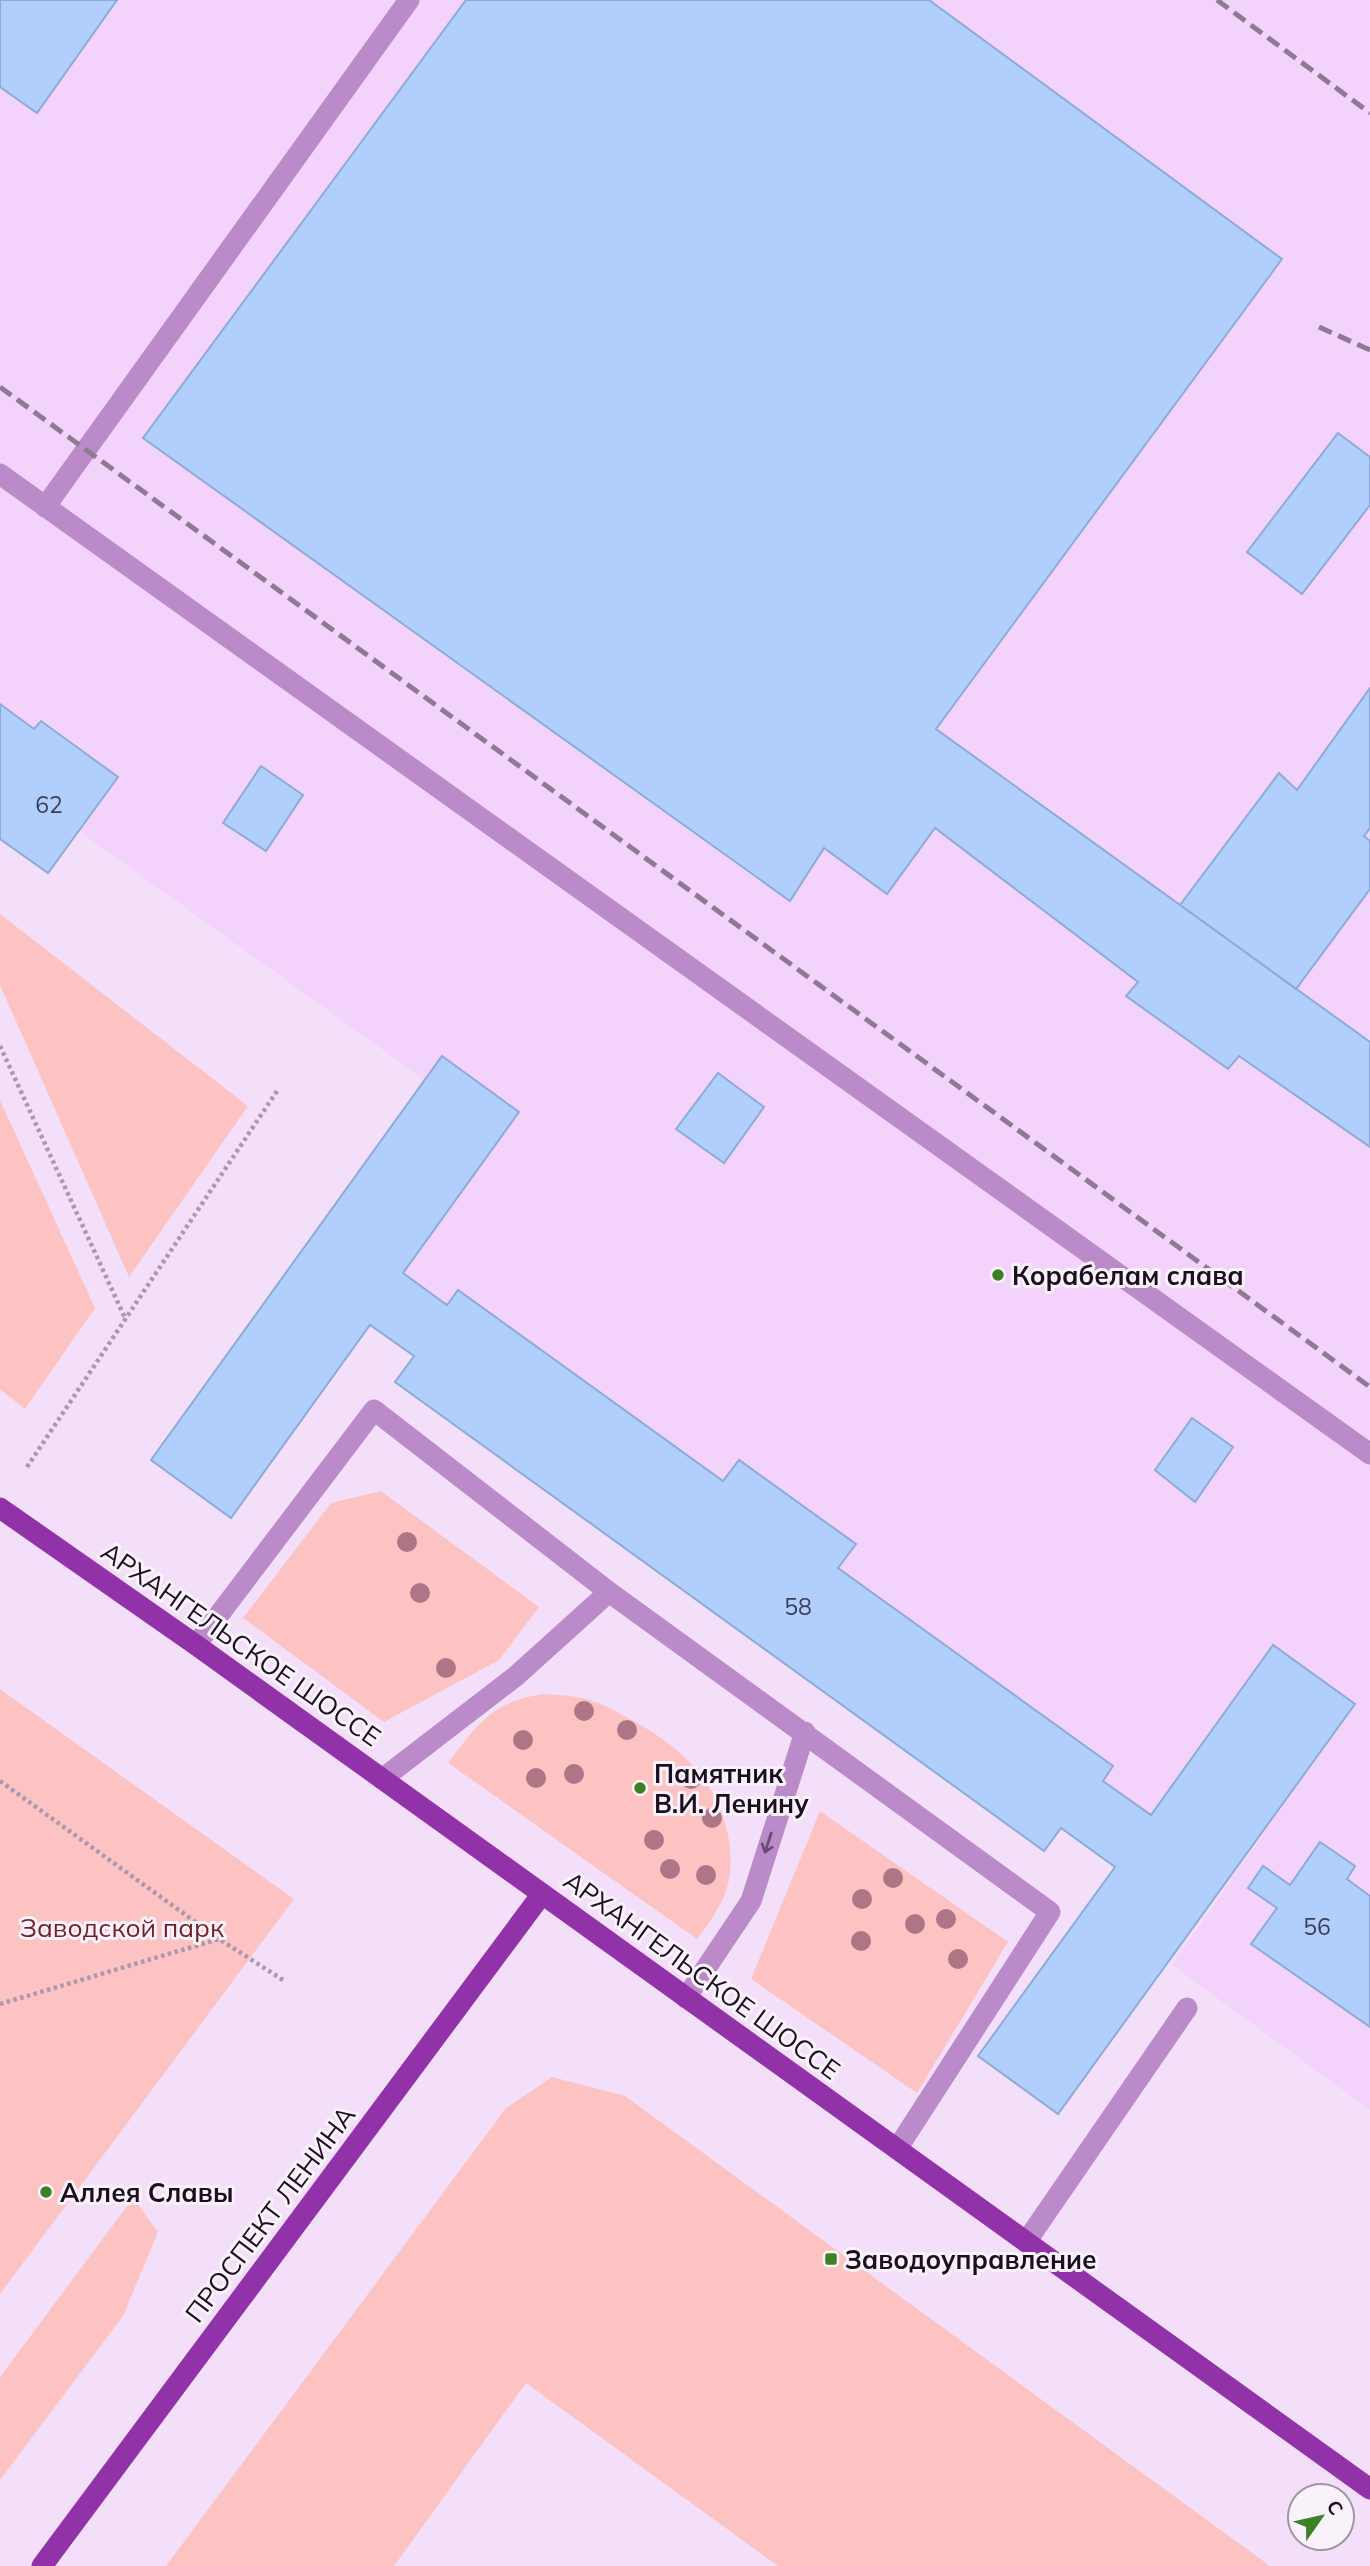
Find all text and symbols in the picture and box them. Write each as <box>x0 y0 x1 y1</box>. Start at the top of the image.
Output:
house number: 62 <box>35 790 63 819</box>
place label: Корабелам слава <box>1012 1259 1244 1292</box>
marker: Корабелам слава <box>990 1267 1006 1283</box>
street label: АРХАНГЕЛЬСКОЕ ШОССЕ <box>95 1535 387 1753</box>
house number: 58 <box>784 1592 812 1621</box>
place label: Памятник В.И. Ленину <box>654 1757 809 1820</box>
marker: Памятник В.И. Ленину <box>632 1780 648 1796</box>
one-way arrow <box>761 1832 773 1854</box>
street label: АРХАНГЕЛЬСКОЕ ШОССЕ <box>557 1864 847 2086</box>
park label: Заводской парк <box>20 1911 224 1944</box>
house number: 56 <box>1303 1912 1331 1941</box>
street label: ПРОСПЕКТ ЛЕНИНА <box>178 2099 362 2329</box>
place label: Аллея Славы <box>60 2176 233 2209</box>
marker: Аллея Славы <box>38 2184 54 2200</box>
place label: Заводоуправление <box>845 2243 1097 2276</box>
marker: Заводоуправление <box>823 2251 839 2267</box>
north arrow <box>1286 2482 1356 2552</box>
text: С <box>1322 2495 1349 2520</box>

